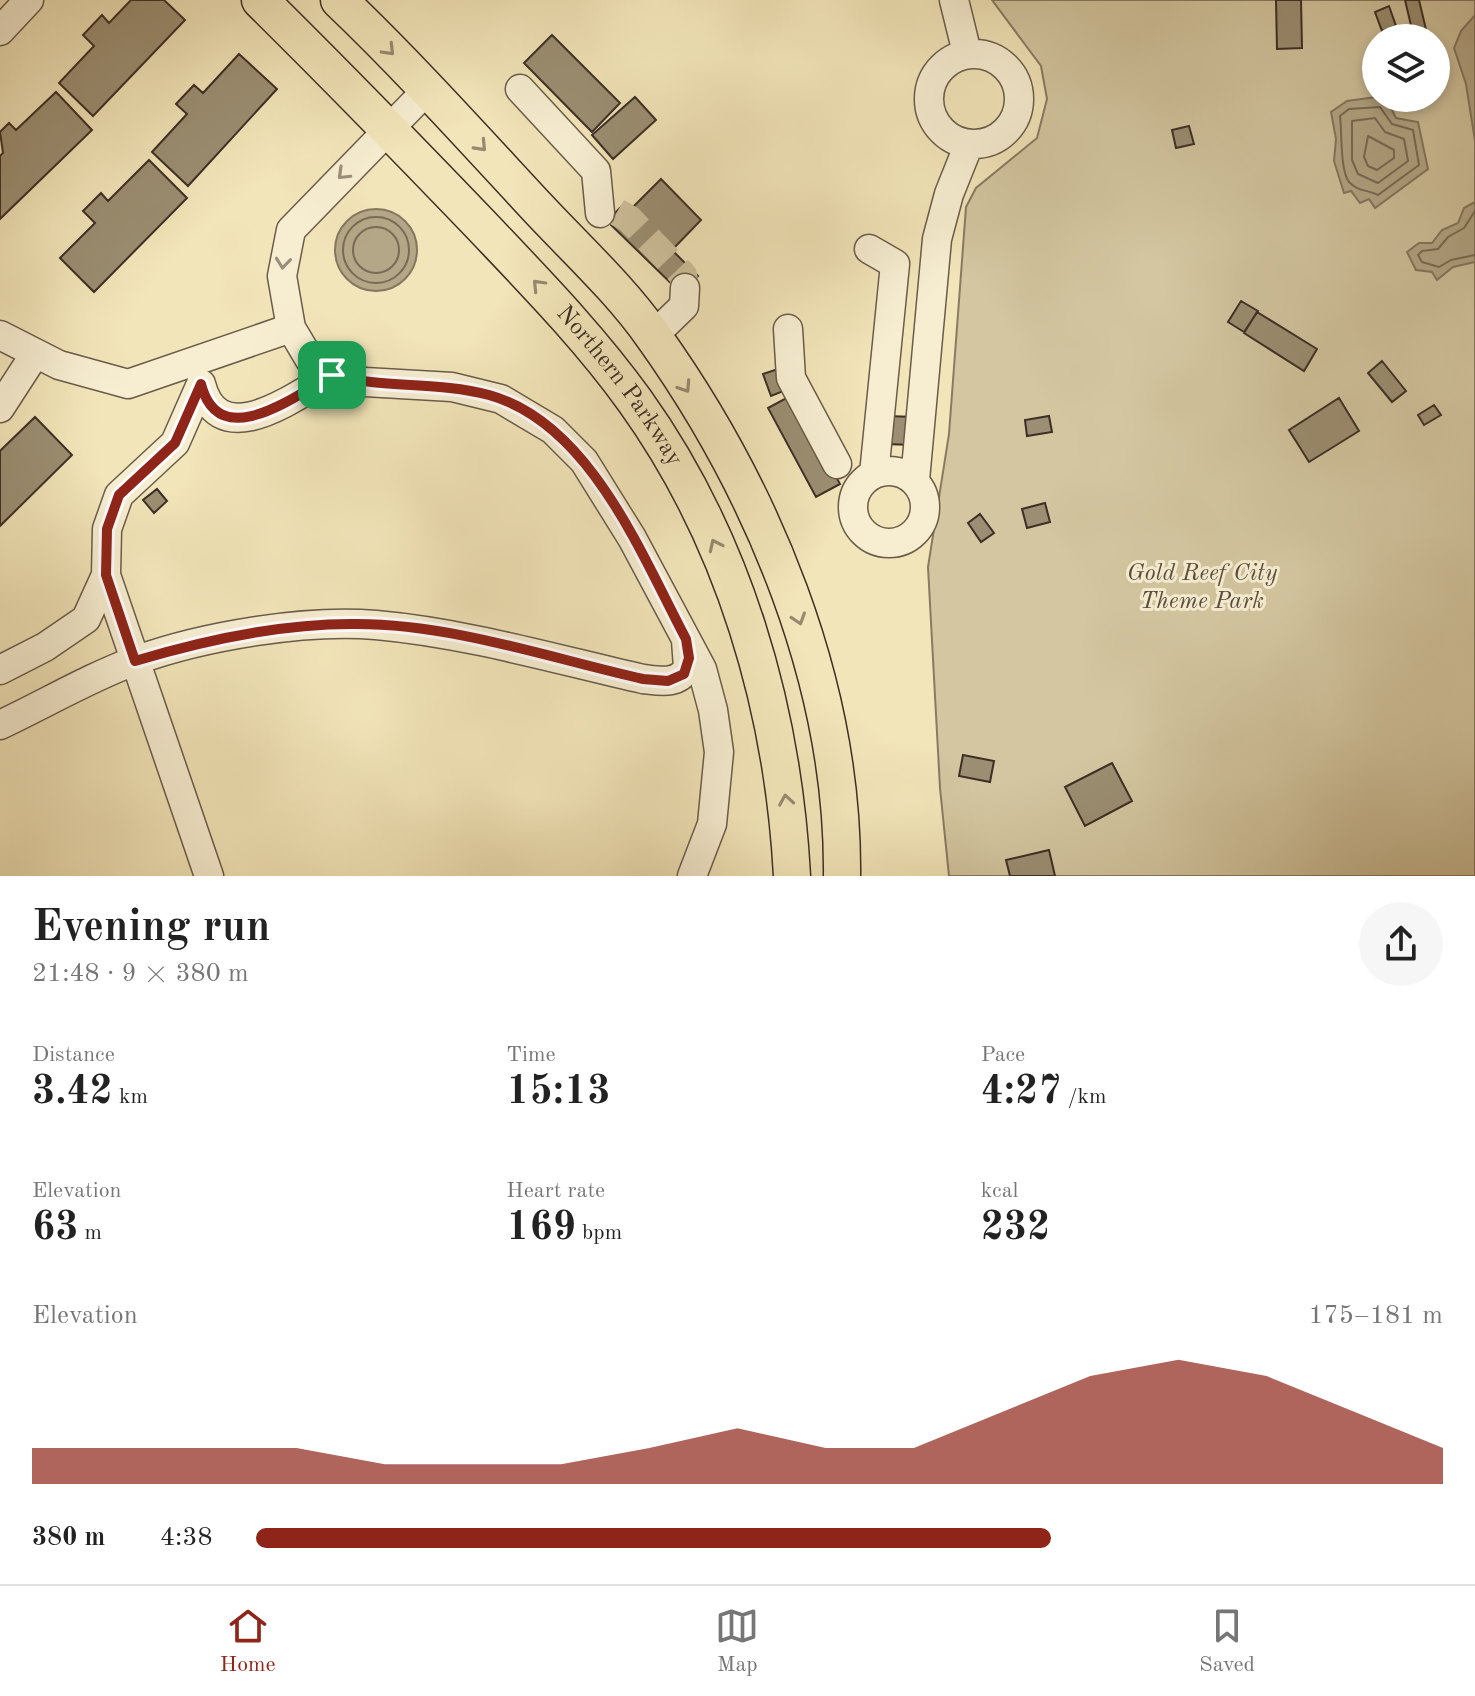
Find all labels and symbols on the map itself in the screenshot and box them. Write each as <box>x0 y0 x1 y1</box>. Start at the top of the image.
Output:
one-way arrow <box>380 41 394 55</box>
one-way arrow <box>472 137 486 152</box>
one-way arrow <box>338 165 352 180</box>
one-way arrow <box>275 257 292 270</box>
one-way arrow <box>532 280 547 294</box>
street label: Northern Parkway <box>551 301 686 471</box>
pin <box>298 341 366 409</box>
one-way arrow <box>675 378 690 393</box>
one-way arrow <box>709 538 725 553</box>
park label: Gold Reef City Theme Park <box>1127 562 1278 614</box>
one-way arrow <box>790 612 806 626</box>
one-way arrow <box>778 793 795 807</box>

